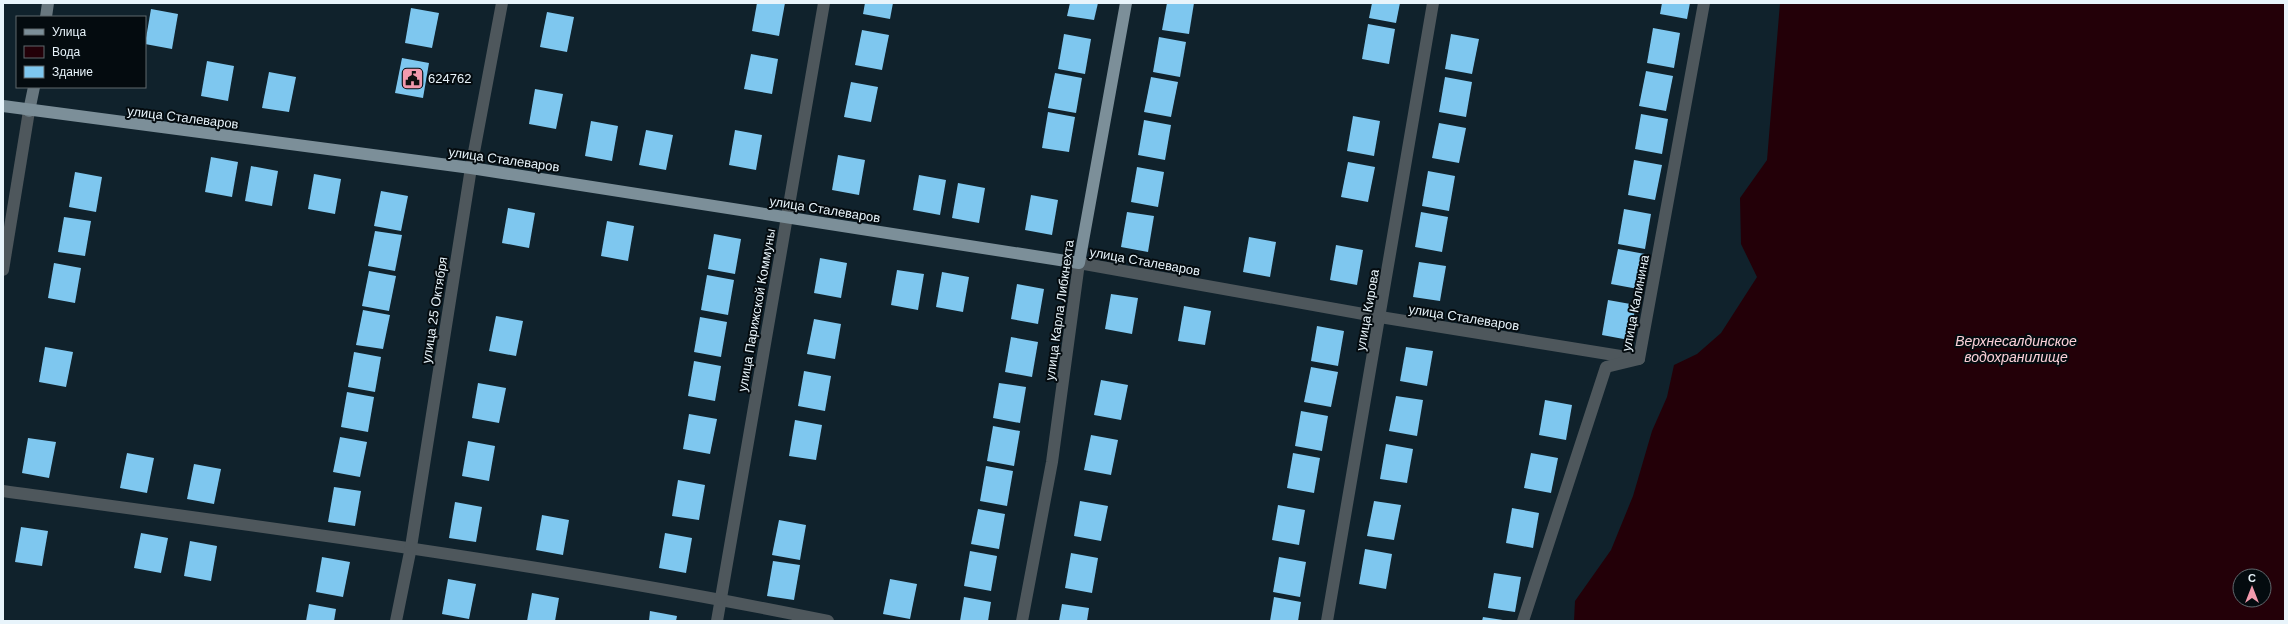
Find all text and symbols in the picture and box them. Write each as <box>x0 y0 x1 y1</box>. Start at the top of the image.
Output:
legend <box>16 16 146 88</box>
text: Улица <box>52 25 86 39</box>
text: Вода <box>52 45 80 59</box>
text: Здание <box>52 65 93 79</box>
public building icon: 624762 <box>399 65 425 91</box>
place label: 624762 <box>428 71 471 86</box>
street label: улица Сталеваров <box>126 103 239 132</box>
street label: улица Сталеваров <box>447 144 560 175</box>
street label: улица Сталеваров <box>768 193 881 226</box>
street label: улица Парижской Коммуны <box>735 227 778 393</box>
street label: улица Карла Либкнехта <box>1042 238 1077 381</box>
street label: улица Сталеваров <box>1088 244 1201 279</box>
street label: улица Калинина <box>1619 253 1652 353</box>
street label: улица 25 Октября <box>419 256 450 365</box>
street label: улица Кирова <box>1353 267 1382 352</box>
street label: улица Сталеваров <box>1407 301 1520 334</box>
water label: Верхнесалдинское водохранилище <box>1955 333 2077 365</box>
north arrow <box>2232 568 2272 608</box>
text: С <box>2248 572 2256 584</box>

